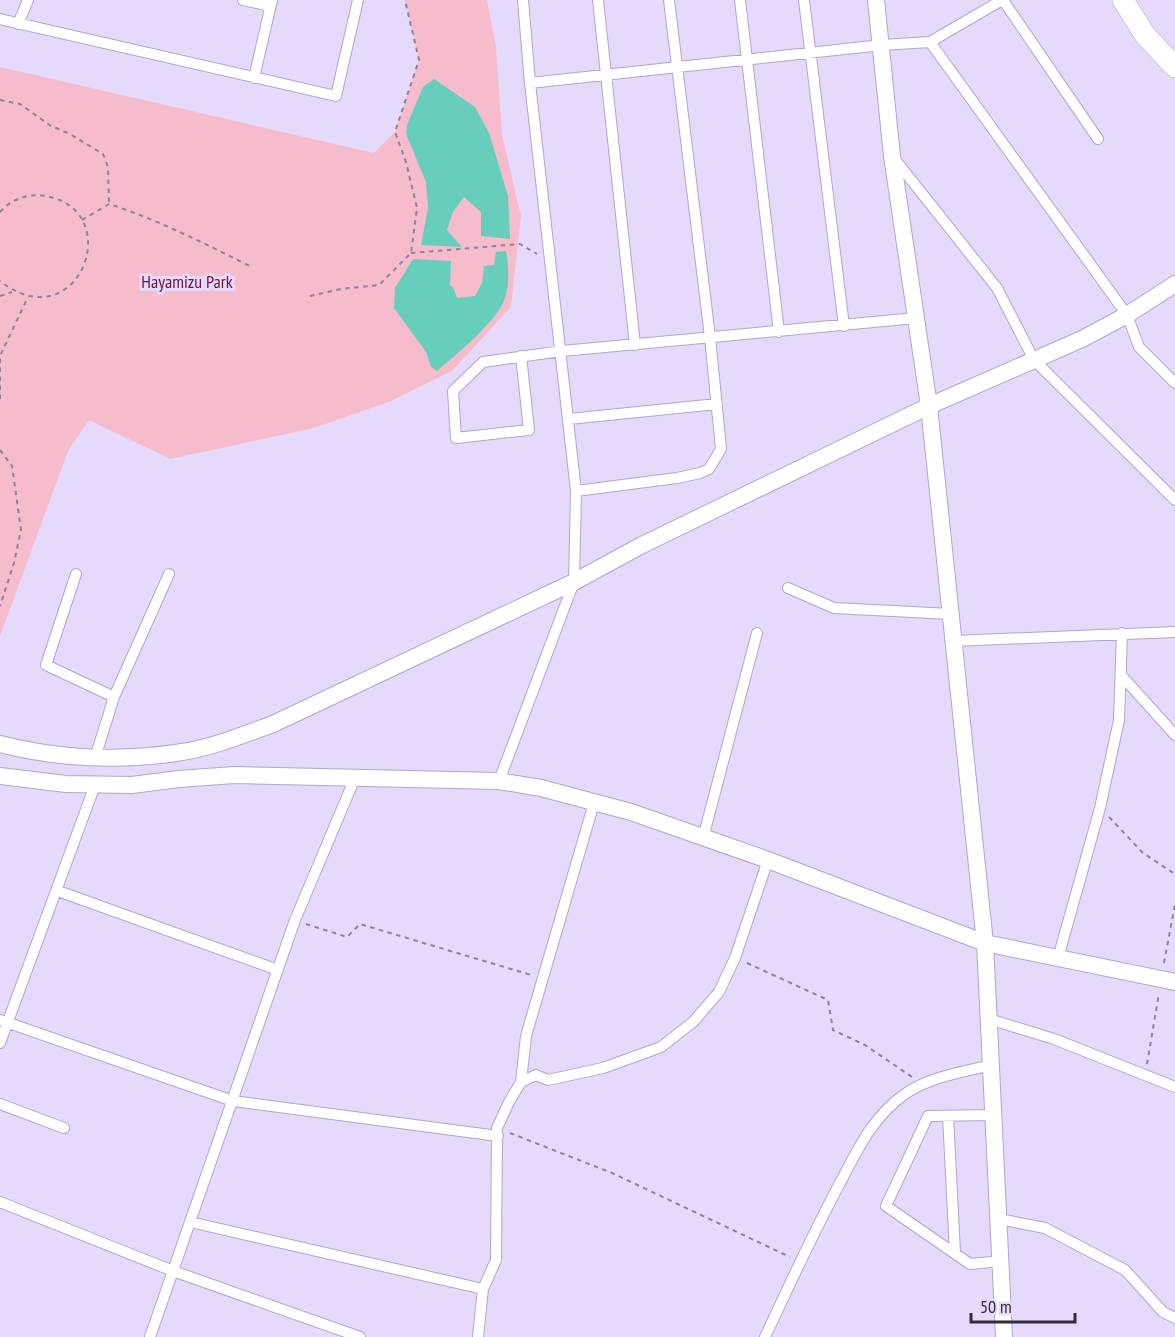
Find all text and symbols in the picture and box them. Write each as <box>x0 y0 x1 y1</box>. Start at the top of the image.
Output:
park label: Hayamizu Park <box>141 270 233 293</box>
scale bar <box>971 1286 1074 1324</box>
text: 50 m <box>980 1295 1012 1318</box>

